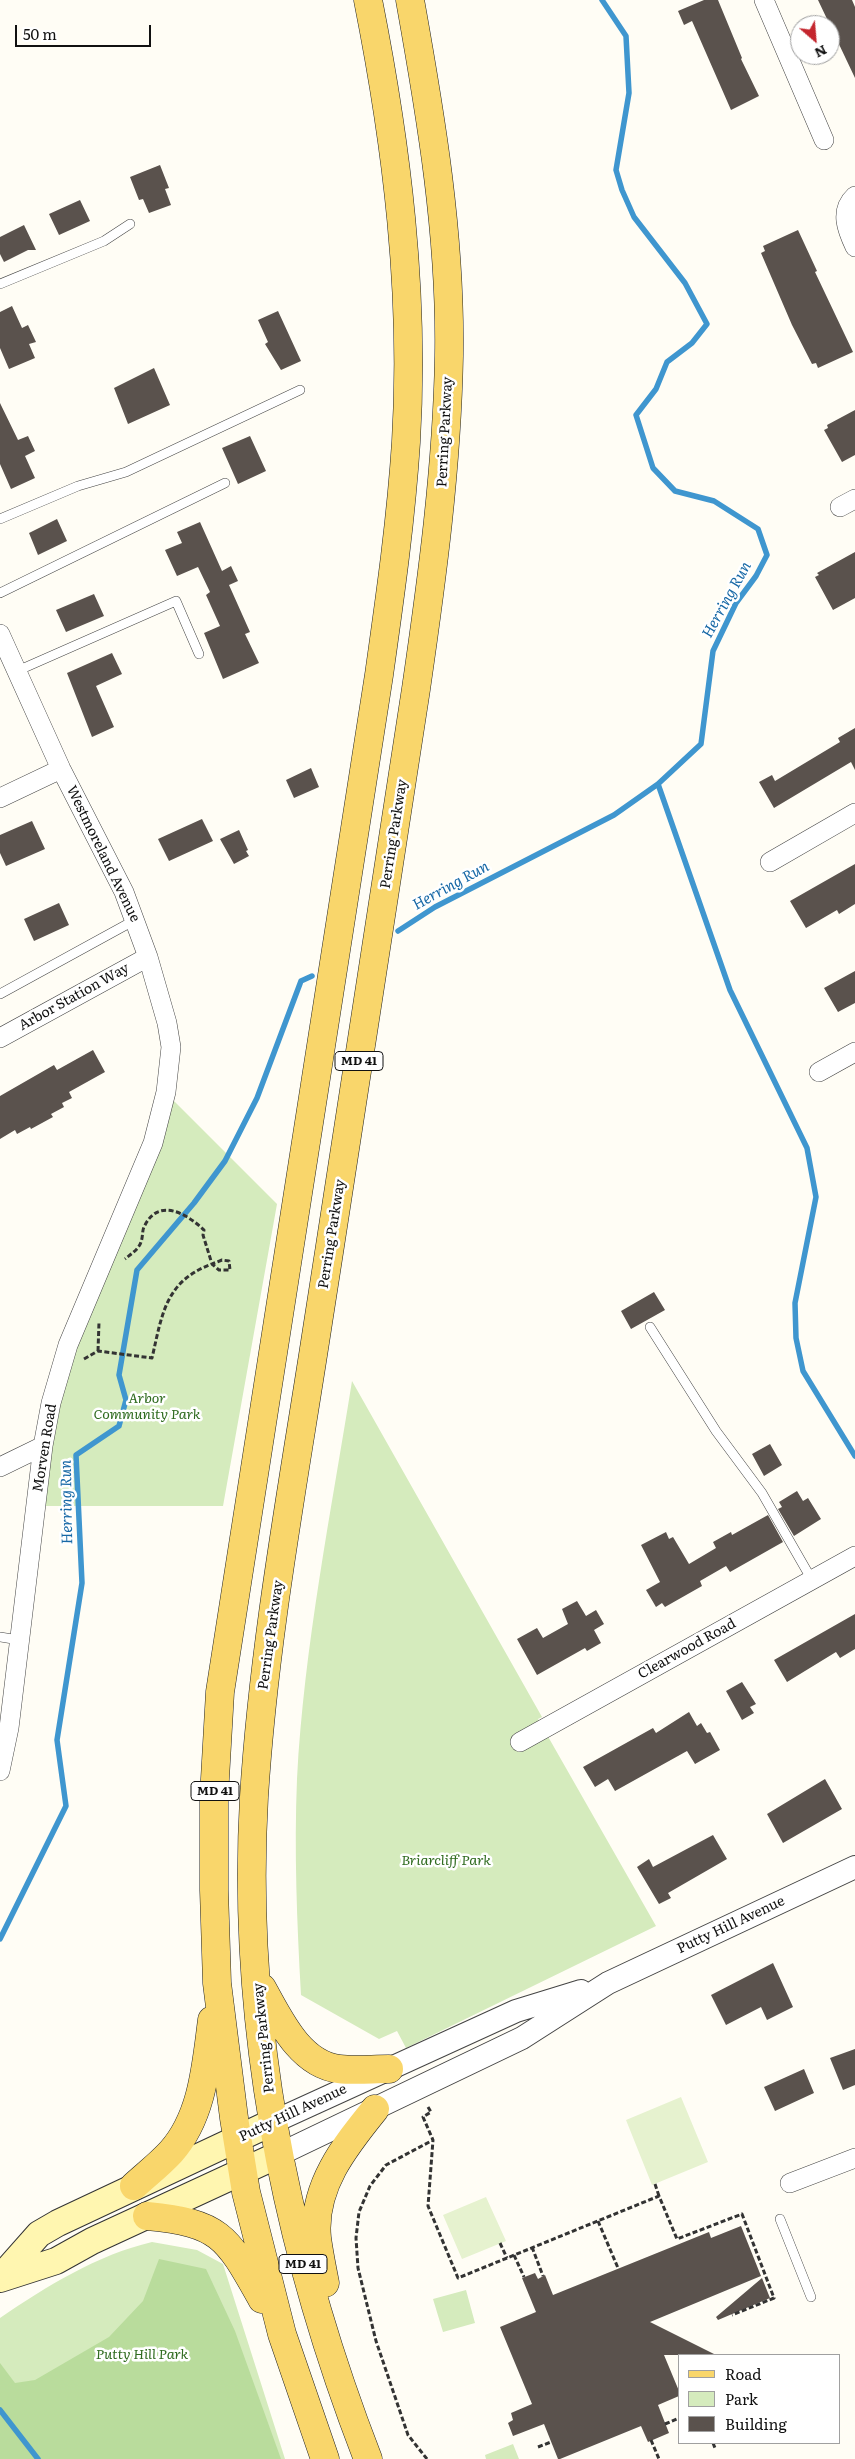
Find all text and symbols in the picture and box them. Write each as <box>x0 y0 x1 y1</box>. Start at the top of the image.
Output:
scale bar <box>18 15 154 47</box>
north arrow <box>790 15 840 65</box>
text: 50 m <box>23 22 57 45</box>
text: N <box>812 41 831 64</box>
street label: Perring Parkway <box>434 376 456 488</box>
water label: Herring Run <box>699 559 755 641</box>
street label: Perring Parkway <box>377 778 411 890</box>
street label: Westmoreland Avenue <box>63 783 143 925</box>
water label: Herring Run <box>410 858 492 914</box>
street label: Arbor Station Way <box>16 960 132 1034</box>
road number: MD 41 <box>335 1052 383 1070</box>
street label: Perring Parkway <box>315 1178 349 1290</box>
park label: Arbor Community Park <box>94 1391 200 1424</box>
street label: Morven Road <box>30 1402 60 1494</box>
water label: Herring Run <box>57 1460 77 1544</box>
street label: Perring Parkway <box>255 1579 287 1691</box>
street label: Clearwood Road <box>635 1615 739 1683</box>
road number: MD 41 <box>191 1782 239 1800</box>
park label: Briarcliff Park <box>401 1853 491 1869</box>
street label: Putty Hill Avenue <box>675 1893 787 1957</box>
street label: Perring Parkway <box>250 1982 278 2094</box>
street label: Putty Hill Avenue <box>237 2081 349 2145</box>
road number: MD 41 <box>279 2254 327 2274</box>
park label: Putty Hill Park <box>96 2347 188 2363</box>
legend <box>678 2354 840 2444</box>
text: Road <box>725 2362 761 2385</box>
text: Park <box>725 2387 758 2410</box>
text: Building <box>725 2412 787 2435</box>

